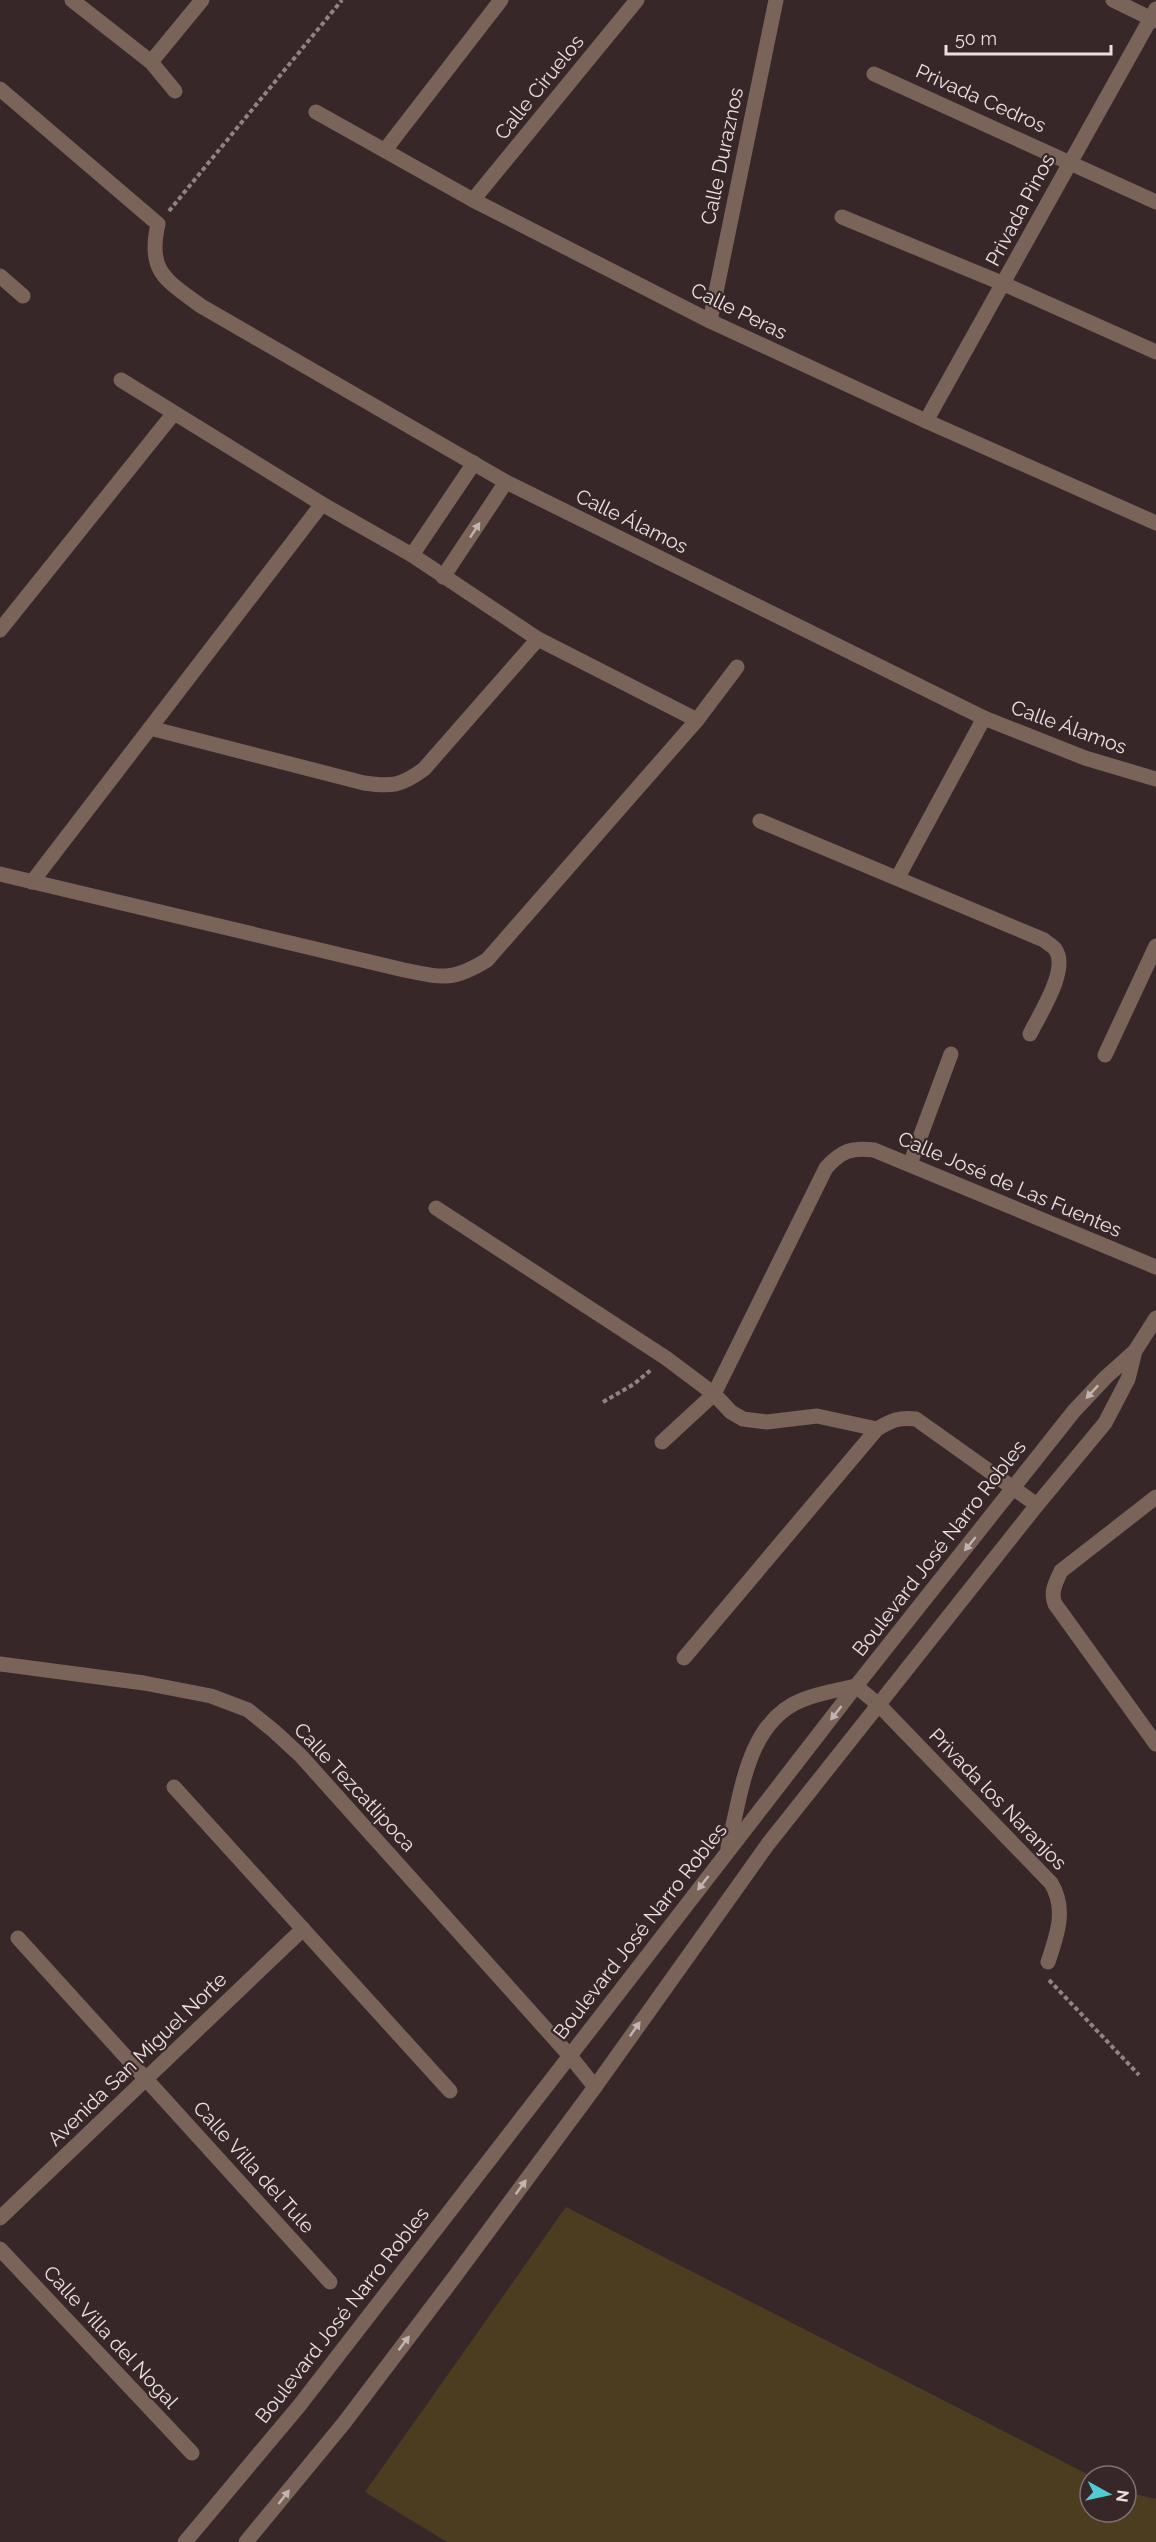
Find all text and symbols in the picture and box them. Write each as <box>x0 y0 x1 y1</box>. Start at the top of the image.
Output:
scale bar <box>946 18 1111 56</box>
text: 50 m <box>955 28 997 49</box>
street label: Calle Ciruelos <box>489 30 589 144</box>
street label: Privada Cedros <box>912 59 1050 137</box>
street label: Calle Duraznos <box>696 85 748 227</box>
street label: Privada Pinos <box>980 150 1060 270</box>
street label: Calle Peras <box>687 277 791 345</box>
street label: Calle Álamos <box>572 484 692 558</box>
one-way arrow <box>469 521 480 538</box>
street label: Calle Álamos <box>1008 695 1130 759</box>
street label: Calle José de Las Fuentes <box>895 1126 1125 1242</box>
one-way arrow <box>1085 1384 1099 1399</box>
street label: Boulevard José Narro Robles <box>847 1435 1031 1661</box>
one-way arrow <box>965 1536 977 1551</box>
one-way arrow <box>830 1705 842 1720</box>
street label: Calle Tezcatlipoca <box>289 1718 421 1856</box>
street label: Privada los Naranjos <box>924 1723 1072 1875</box>
street label: Boulevard José Narro Robles <box>548 1818 732 2044</box>
one-way arrow <box>698 1876 710 1891</box>
street label: Avenida San Miguel Norte <box>43 1967 232 2151</box>
one-way arrow <box>629 2022 641 2038</box>
street label: Calle Villa del Tule <box>188 2096 320 2238</box>
one-way arrow <box>514 2180 526 2195</box>
street label: Boulevard José Narro Robles <box>250 2202 434 2428</box>
street label: Calle Villa del Nogal <box>39 2261 184 2414</box>
one-way arrow <box>397 2336 409 2351</box>
north arrow <box>1078 2464 1138 2524</box>
text: N <box>1112 2489 1133 2503</box>
one-way arrow <box>278 2490 290 2505</box>

